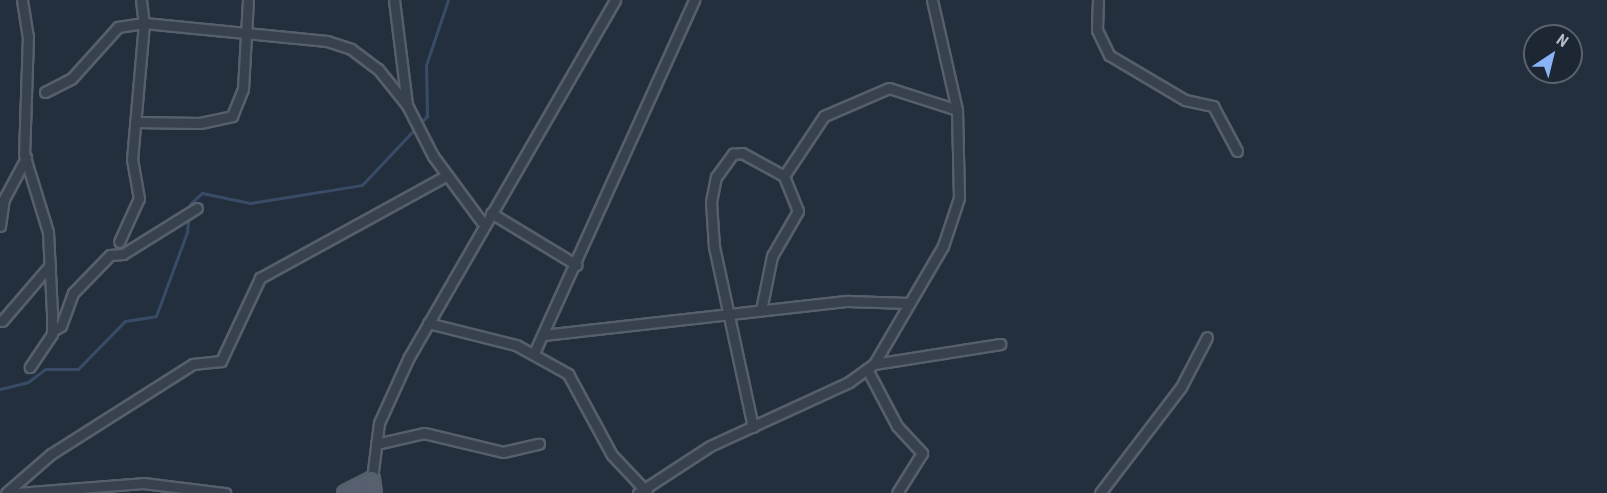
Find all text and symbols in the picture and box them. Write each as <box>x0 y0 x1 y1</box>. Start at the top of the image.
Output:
north arrow <box>1523 24 1583 84</box>
text: N <box>1553 30 1572 51</box>

